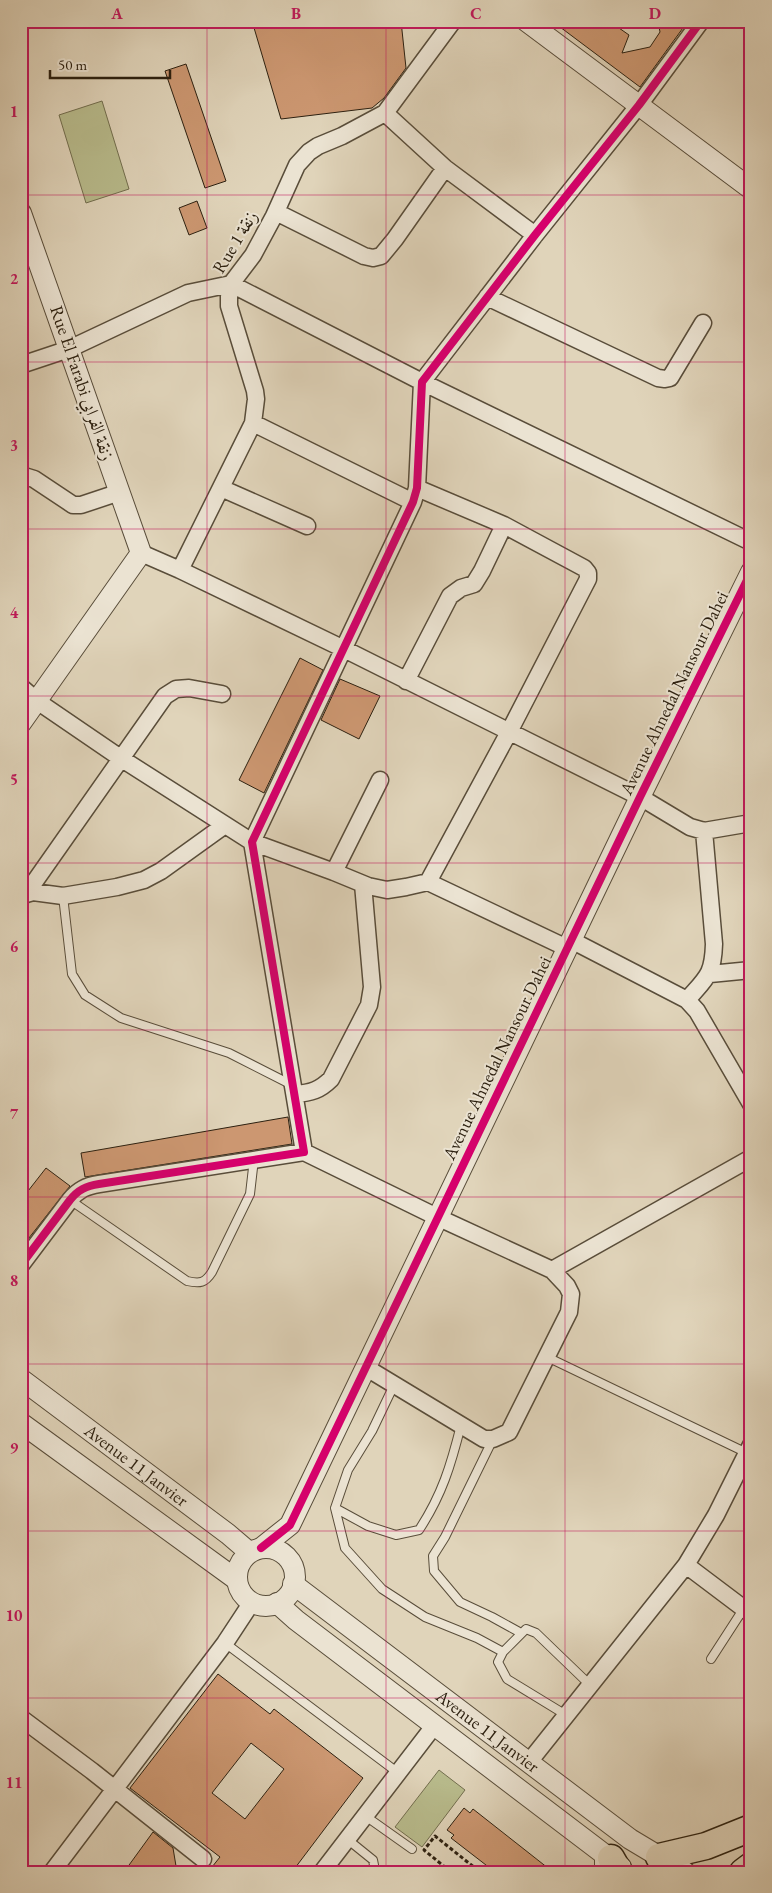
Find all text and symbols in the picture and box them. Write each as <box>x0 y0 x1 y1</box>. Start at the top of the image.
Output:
text: A <box>110 3 123 24</box>
text: B <box>291 3 301 24</box>
text: C <box>470 3 482 24</box>
text: D <box>649 3 661 24</box>
scale bar <box>50 48 170 80</box>
text: 50 m <box>58 55 87 74</box>
text: 1 <box>10 101 18 122</box>
street label: Rue 1 زنقة <box>207 206 262 277</box>
text: 2 <box>10 268 19 289</box>
street label: Rue El Farabi زنقة الفرابي <box>41 302 120 465</box>
text: 3 <box>10 435 18 456</box>
street label: Avenue Ahnedal Nansour Dahei <box>614 587 733 799</box>
text: 4 <box>10 602 19 623</box>
text: 5 <box>10 769 18 790</box>
text: 6 <box>10 936 19 957</box>
street label: Avenue Ahnedal Nansour Dahei <box>437 952 556 1164</box>
text: 7 <box>10 1103 19 1124</box>
text: 8 <box>10 1270 18 1291</box>
street label: Avenue 11 Janvier <box>79 1418 193 1511</box>
text: 9 <box>10 1437 19 1458</box>
text: 10 <box>6 1605 23 1626</box>
street label: Avenue 11 Janvier <box>431 1684 544 1777</box>
text: 11 <box>6 1772 22 1793</box>

